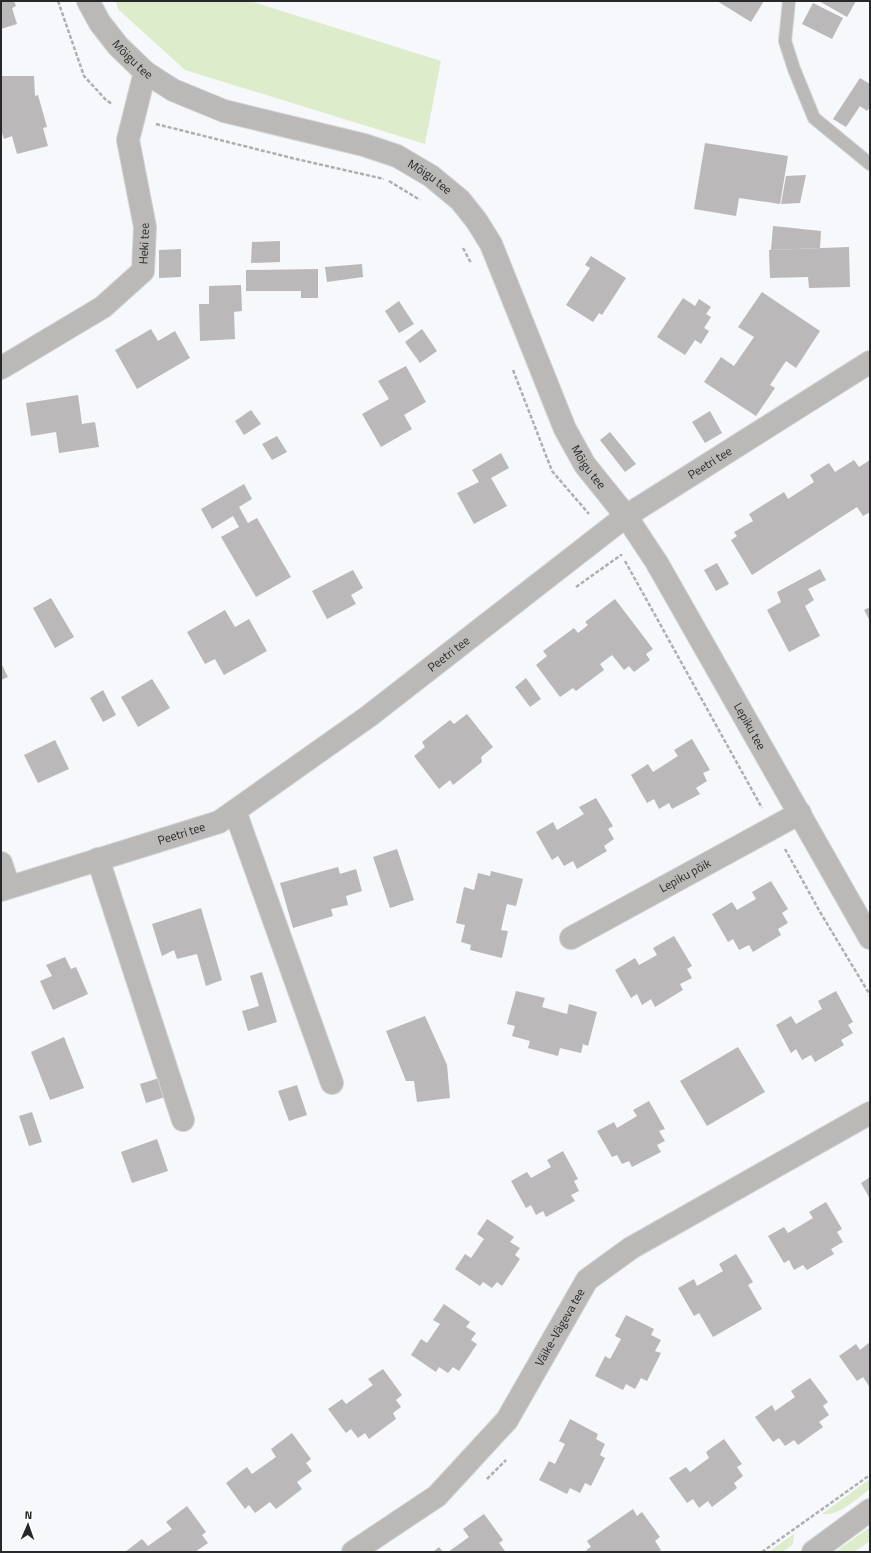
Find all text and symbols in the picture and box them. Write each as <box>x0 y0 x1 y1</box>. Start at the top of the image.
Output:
street label: Mõigu tee <box>107 35 157 84</box>
street label: Mõigu tee <box>404 154 456 199</box>
street label: Heki tee <box>133 221 154 265</box>
street label: Mõigu tee <box>567 441 611 493</box>
street label: Peetri tee <box>684 441 736 484</box>
street label: Peetri tee <box>423 631 474 676</box>
street label: Lepiku tee <box>729 699 771 753</box>
street label: Peetri tee <box>155 817 208 850</box>
street label: Lepiku põik <box>655 853 714 897</box>
street label: Väike-Vägeva tee <box>530 1284 589 1370</box>
north arrow <box>8 1505 48 1545</box>
text: N <box>24 1507 32 1523</box>

